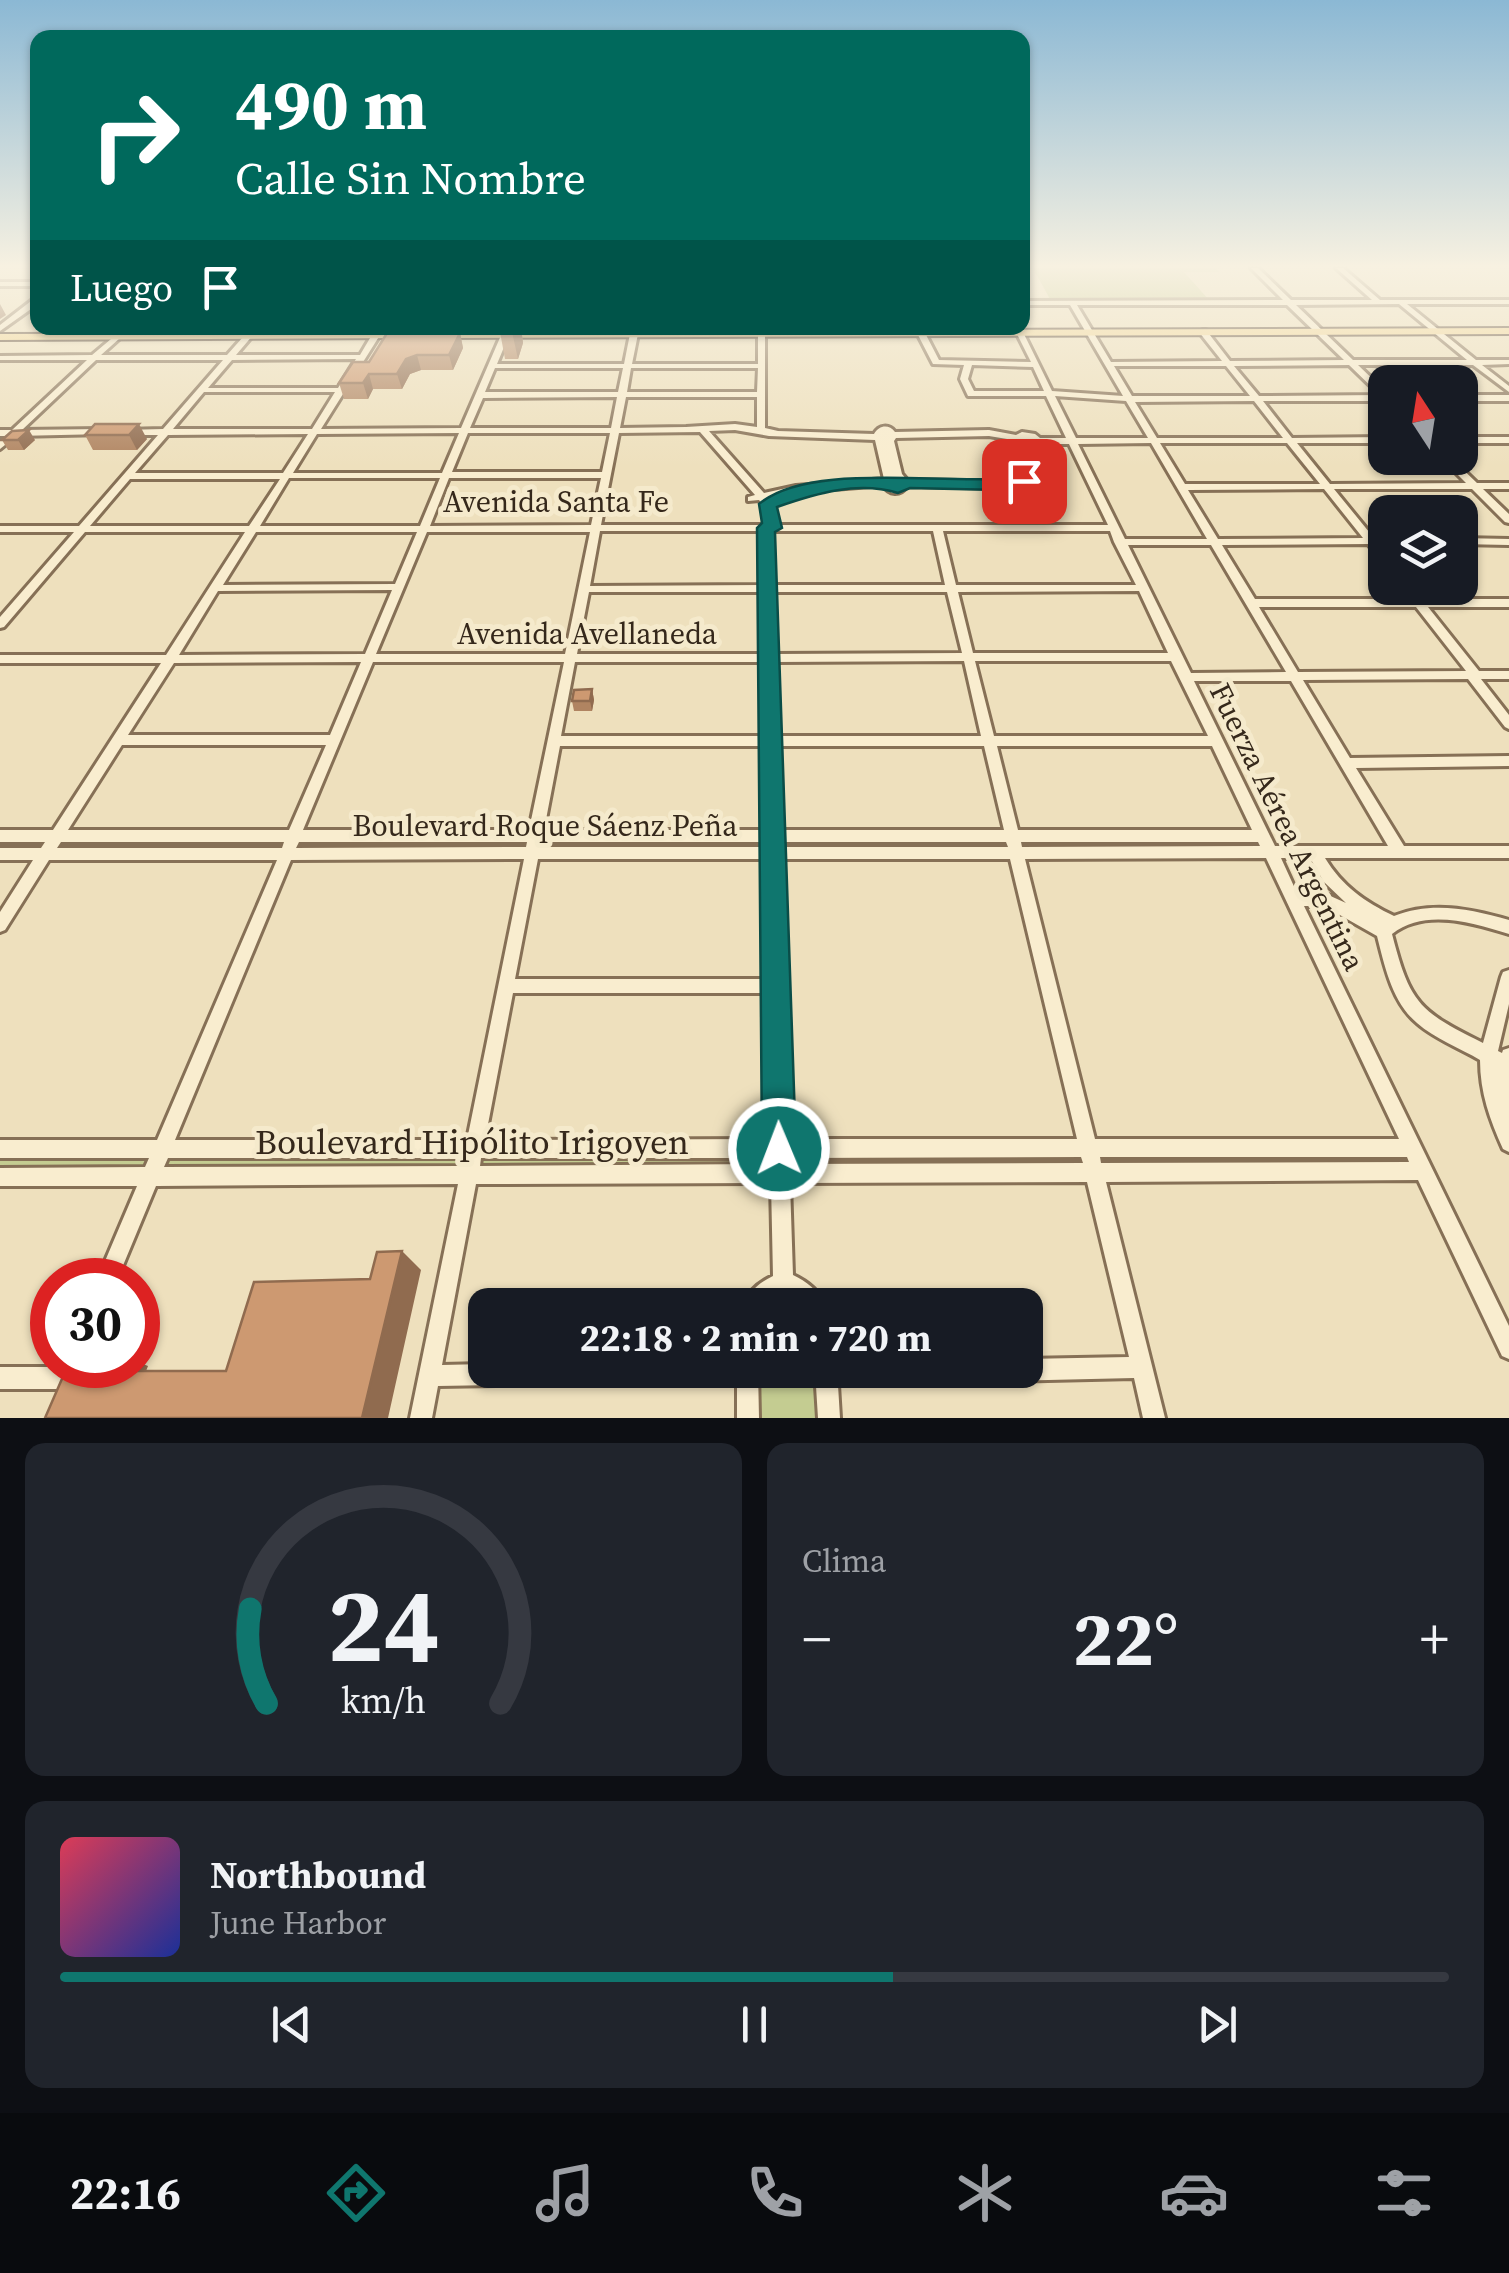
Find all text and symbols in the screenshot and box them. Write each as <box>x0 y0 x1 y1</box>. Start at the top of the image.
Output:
text: 490 m <box>235 56 427 152</box>
icon: right <box>70 70 200 200</box>
text: Calle Sin Nombre <box>235 147 586 209</box>
icon: arrive <box>193 260 248 315</box>
text: Luego <box>70 262 173 314</box>
north arrow <box>1368 365 1478 475</box>
map controls <box>1368 365 1478 605</box>
pin <box>982 439 1067 524</box>
icon: arrive <box>997 454 1052 509</box>
street label: Avenida Santa Fe <box>443 481 669 522</box>
button: layers <box>1368 495 1478 605</box>
street label: Avenida Avellaneda <box>457 613 718 654</box>
street label: Fuerza Aérea Argentina <box>1200 676 1375 978</box>
street label: Boulevard Roque Sáenz Peña <box>352 805 738 846</box>
position arrow <box>727 1097 831 1201</box>
street label: Boulevard Hipólito Irigoyen <box>255 1118 689 1166</box>
speed limit sign: 30 <box>30 1258 160 1388</box>
text: 22:18 · 2 min · 720 m <box>579 1312 932 1364</box>
text: Clima <box>802 1539 886 1583</box>
text: 24 <box>327 1553 440 1696</box>
text: 22° <box>1073 1587 1178 1690</box>
text: − <box>802 1601 831 1676</box>
text: + <box>1420 1601 1449 1676</box>
text: km/h <box>341 1676 426 1725</box>
text: Northbound <box>210 1849 426 1901</box>
text: June Harbor <box>210 1901 386 1945</box>
icon: previous <box>264 1997 319 2052</box>
icon: pause <box>727 1997 782 2052</box>
icon: next <box>1190 1997 1245 2052</box>
icon: directions <box>321 2158 391 2228</box>
icon: music <box>530 2158 600 2228</box>
icon: phone <box>740 2158 810 2228</box>
icon: climate <box>950 2158 1020 2228</box>
icon: car <box>1159 2158 1229 2228</box>
icon: filters <box>1369 2158 1439 2228</box>
text: 22:16 <box>70 2162 181 2224</box>

